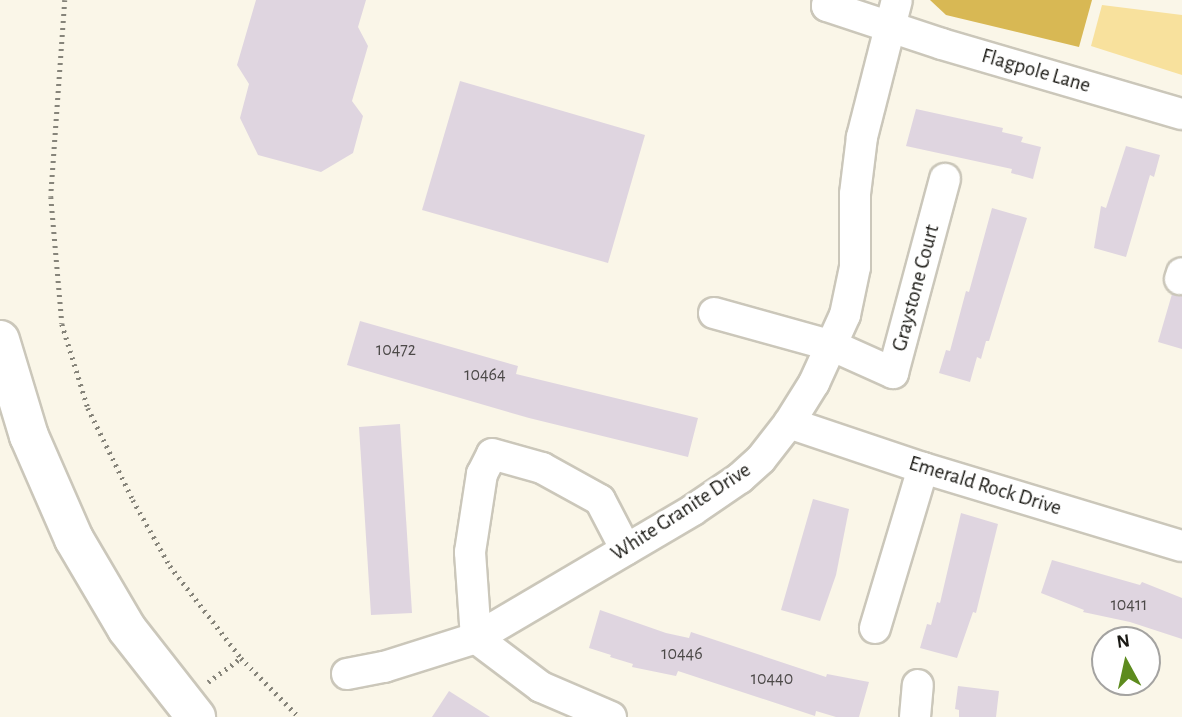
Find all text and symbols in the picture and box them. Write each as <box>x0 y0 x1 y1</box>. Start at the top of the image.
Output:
street label: Flagpole Lane <box>979 43 1093 99</box>
street label: Graystone Court <box>887 222 945 354</box>
house number: 10472 <box>376 339 416 361</box>
house number: 10464 <box>464 364 506 386</box>
street label: Emerald Rock Drive <box>906 451 1064 521</box>
street label: White Granite Drive <box>606 457 756 567</box>
house number: 10411 <box>1111 594 1147 616</box>
north arrow <box>1091 626 1161 696</box>
text: N <box>1115 631 1131 652</box>
house number: 10446 <box>661 643 703 665</box>
house number: 10440 <box>751 668 793 690</box>

